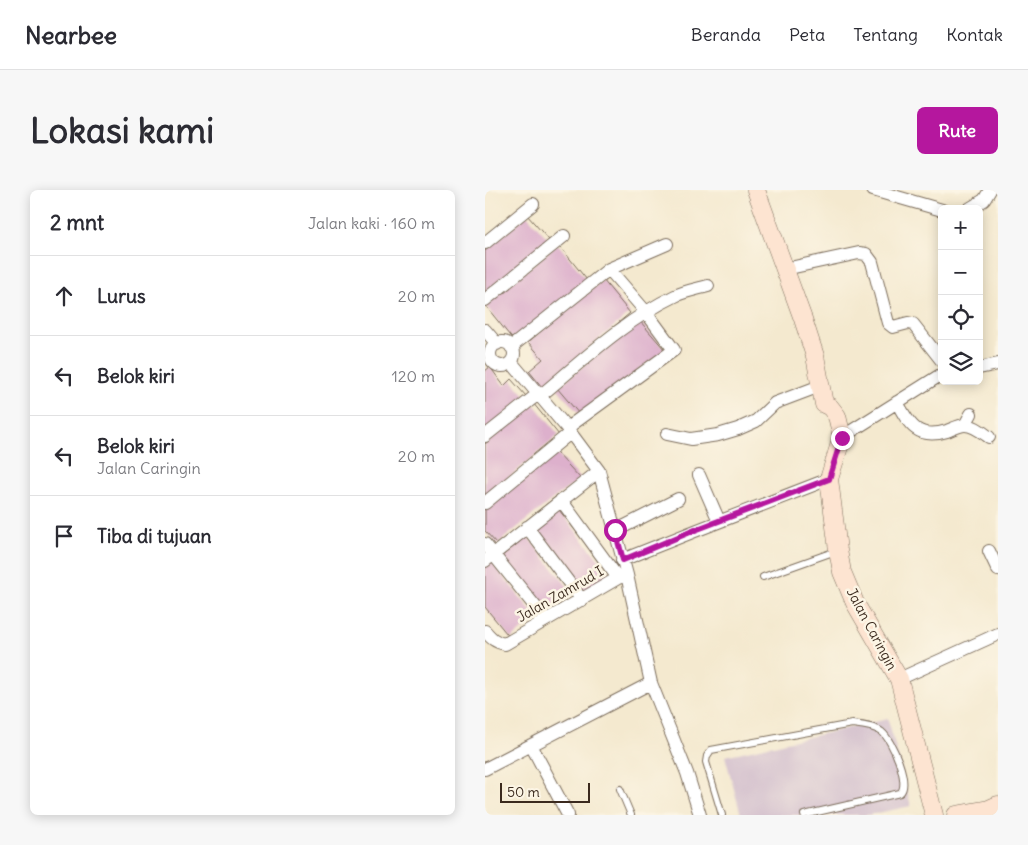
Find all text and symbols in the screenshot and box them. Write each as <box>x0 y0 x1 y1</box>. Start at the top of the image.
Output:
text: Nearbee <box>25 20 117 50</box>
text: Beranda <box>691 23 761 46</box>
text: Peta <box>789 23 825 46</box>
text: Tentang <box>853 23 918 46</box>
text: Kontak <box>946 23 1003 46</box>
button: Rute <box>917 107 998 154</box>
text: Lokasi kami <box>30 108 214 152</box>
map controls <box>938 205 983 385</box>
button: + <box>938 205 983 250</box>
text: 2 mnt <box>50 209 104 236</box>
text: Jalan kaki · 160 m <box>308 213 435 233</box>
button: − <box>938 250 983 295</box>
icon: ahead <box>50 282 78 310</box>
text: Lurus <box>97 284 146 308</box>
text: 20 m <box>398 286 435 306</box>
button: locate <box>938 295 983 340</box>
button: layers <box>938 340 983 385</box>
icon: left <box>50 362 78 390</box>
text: Belok kiri <box>97 364 175 388</box>
text: 120 m <box>392 366 435 386</box>
route end <box>831 427 854 450</box>
text: Belok kiri <box>97 434 175 458</box>
icon: left <box>50 442 78 470</box>
text: 20 m <box>398 446 435 466</box>
text: Jalan Caringin <box>97 458 201 478</box>
route start <box>604 519 627 542</box>
icon: arrive <box>50 522 78 550</box>
text: Tiba di tujuan <box>97 524 212 548</box>
street label: Jalan Zamrud I <box>513 562 607 626</box>
street label: Jalan Caringin <box>843 585 901 673</box>
scale bar <box>500 780 590 803</box>
text: 50 m <box>507 783 540 801</box>

